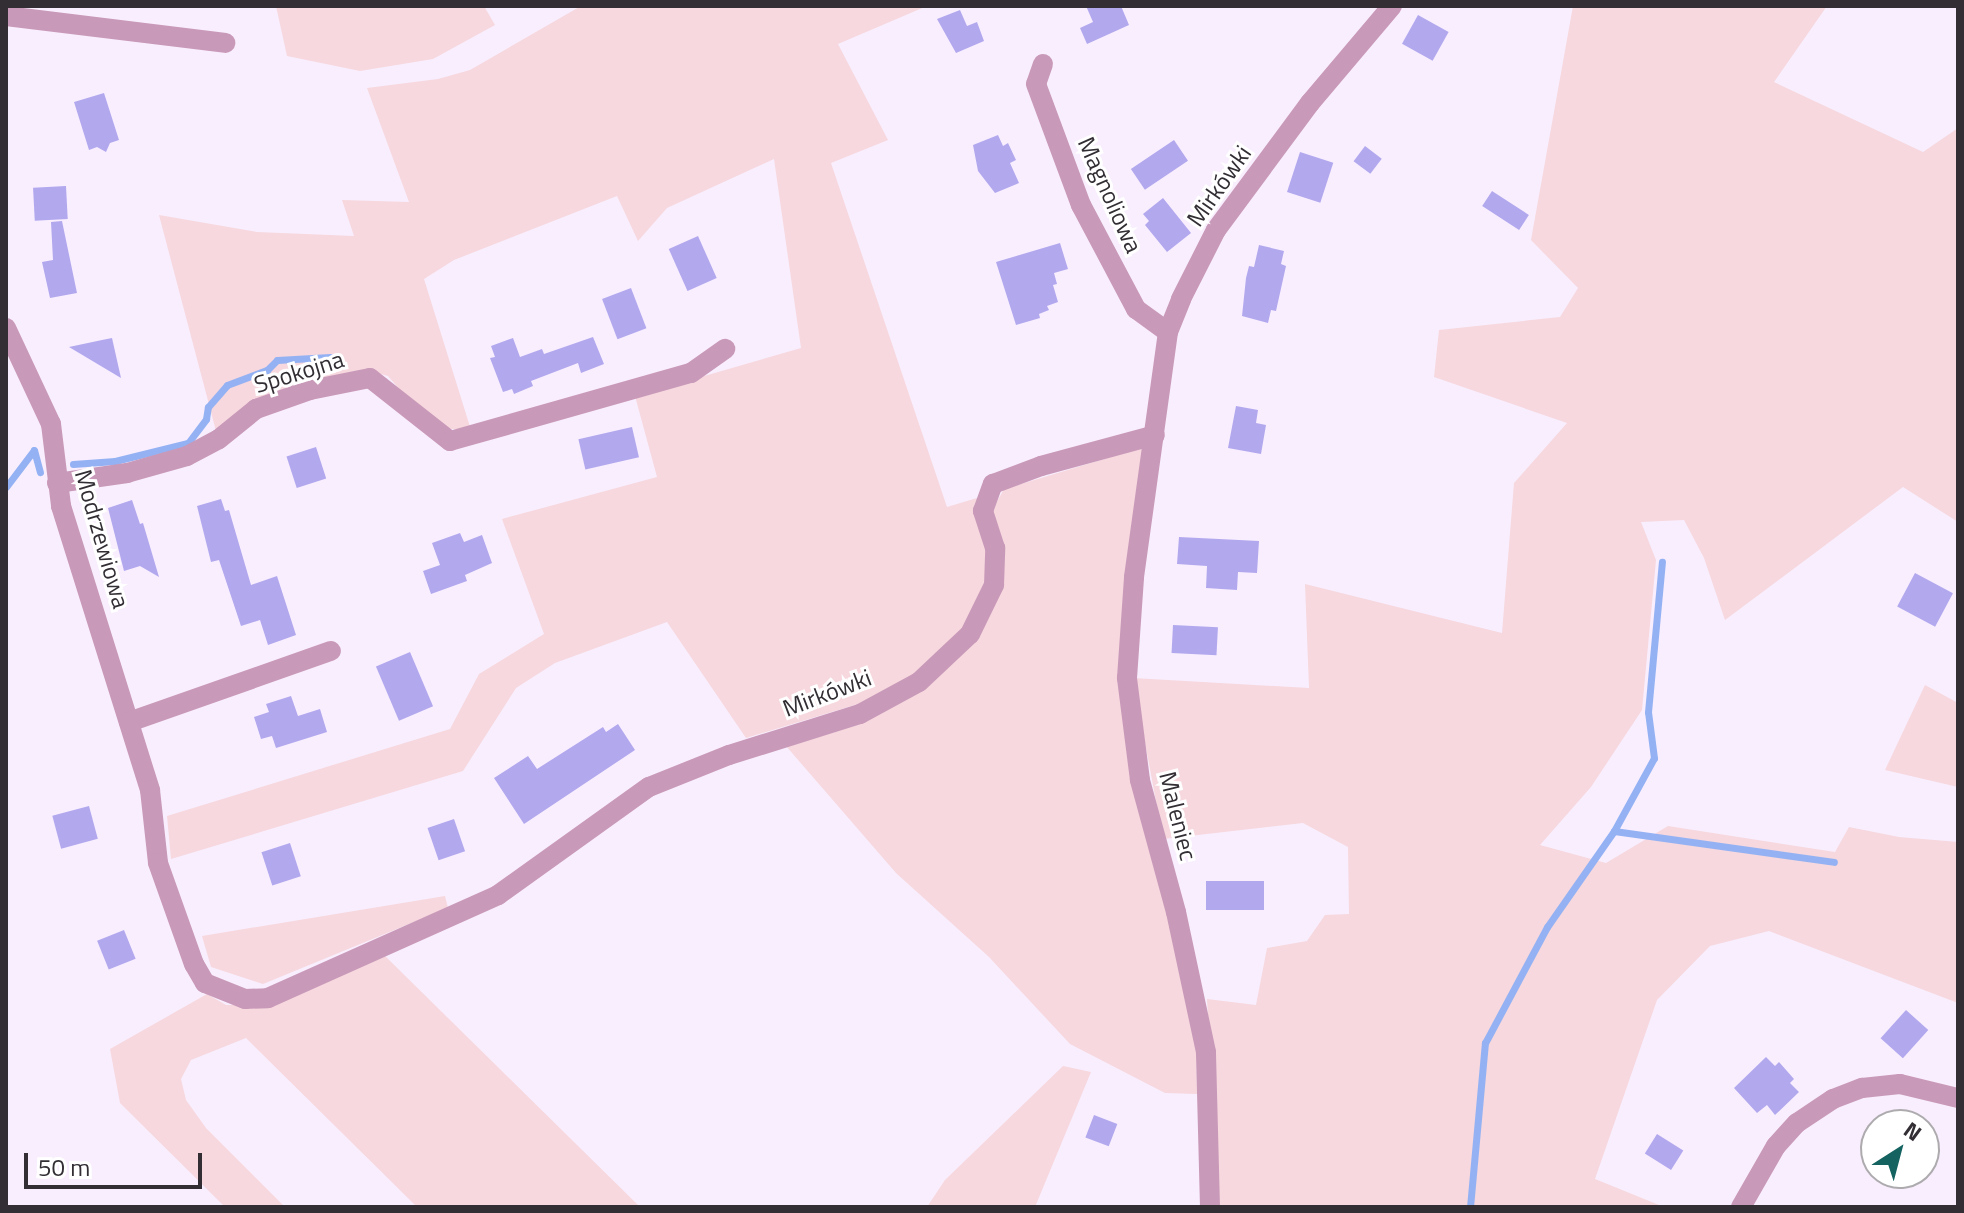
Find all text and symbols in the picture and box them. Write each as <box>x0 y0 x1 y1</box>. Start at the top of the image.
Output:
street label: Magnoliowa <box>1072 133 1148 257</box>
street label: Mirkówki <box>1181 140 1257 232</box>
street label: Spokojna <box>251 345 347 399</box>
street label: Modrzewiowa <box>68 466 136 612</box>
street label: Mirkówki <box>779 663 875 723</box>
street label: Maleniec <box>1153 769 1203 863</box>
north arrow <box>1860 1109 1940 1189</box>
text: N <box>1897 1113 1929 1149</box>
scale bar <box>28 1137 206 1187</box>
text: 50 m <box>38 1149 90 1185</box>

